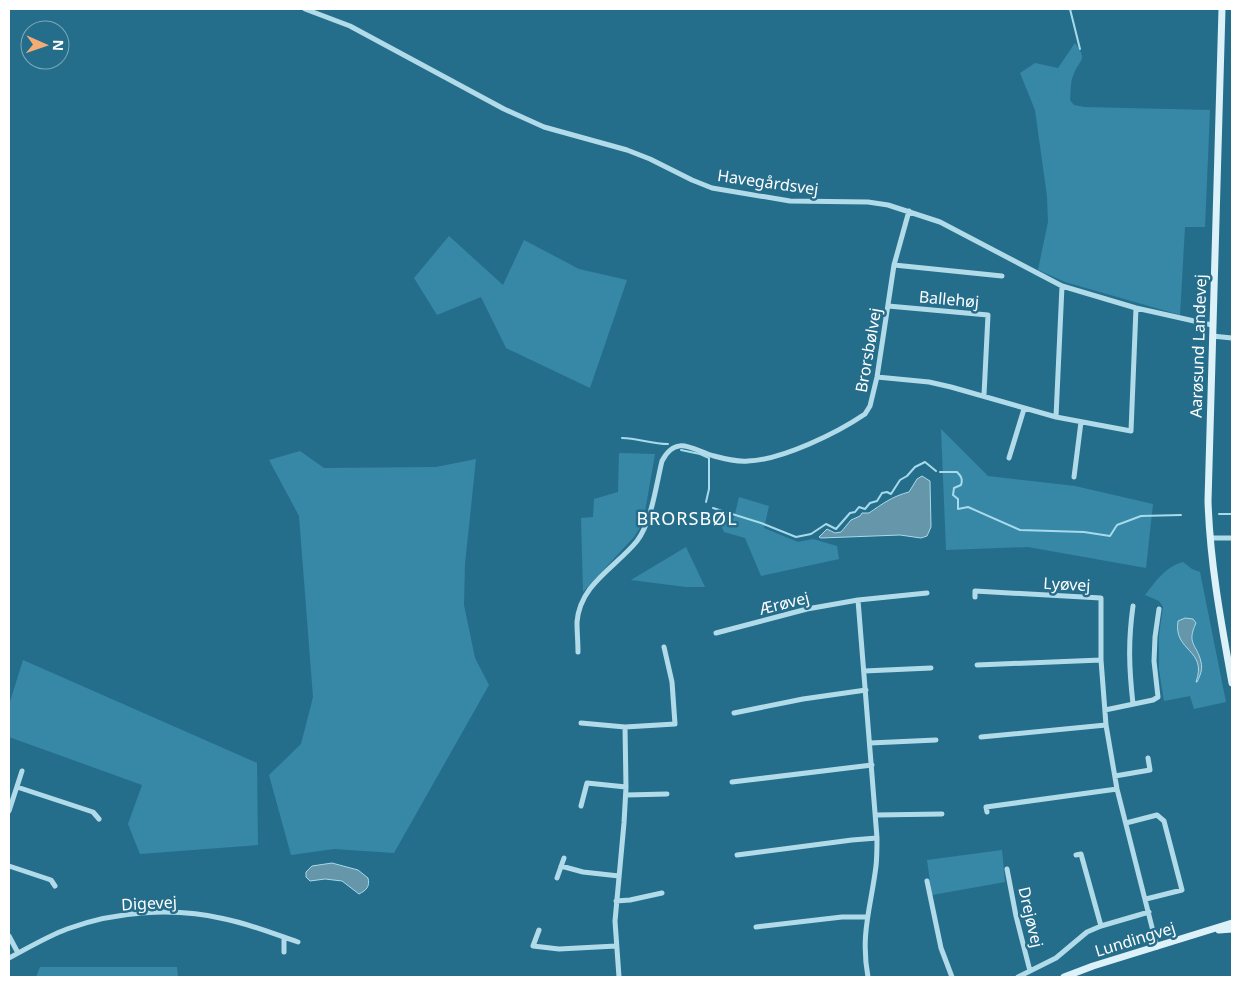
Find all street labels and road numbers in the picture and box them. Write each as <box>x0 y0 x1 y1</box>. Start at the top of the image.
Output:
street label: Havegårdsvej <box>716 164 820 200</box>
street label: Aarøsund Landevej <box>1184 274 1212 418</box>
street label: Ballehøj <box>918 285 980 313</box>
street label: Brorsbølvej <box>850 306 886 394</box>
street label: Lyøvej <box>1043 572 1091 596</box>
street label: Ærøvej <box>756 586 811 620</box>
street label: Drejøvej <box>1013 884 1049 950</box>
street label: Digevej <box>121 891 177 915</box>
street label: Lundingvej <box>1092 916 1178 962</box>

